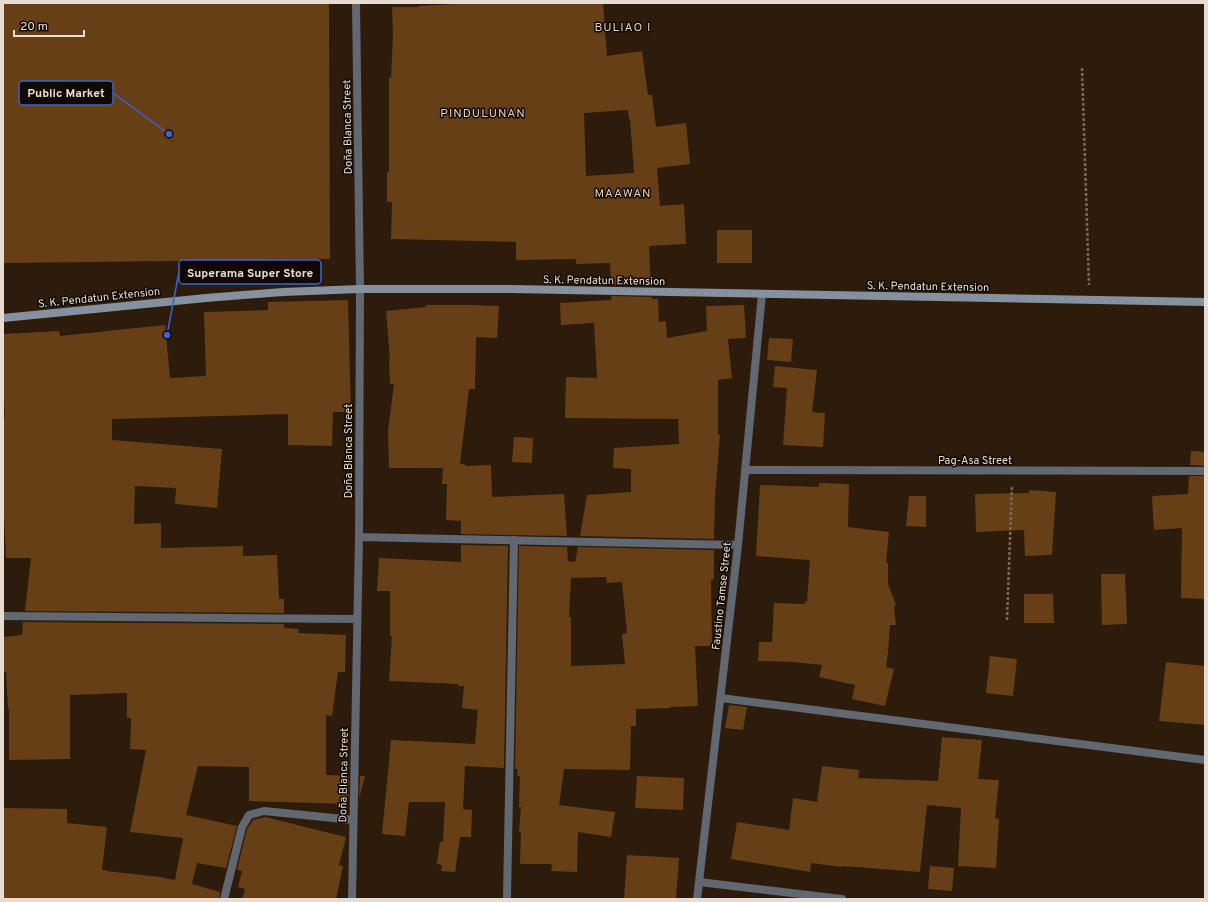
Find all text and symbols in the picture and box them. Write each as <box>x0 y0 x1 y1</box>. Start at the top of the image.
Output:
scale bar <box>14 12 84 38</box>
text: 20 m <box>20 19 48 35</box>
district label: BULIAO I <box>595 20 651 36</box>
street label: Doña Blanca Street <box>340 80 356 174</box>
callout: Public Market <box>19 81 113 105</box>
text: Public Market <box>27 86 105 102</box>
district label: PINDULUNAN <box>440 106 526 122</box>
district label: MAAWAN <box>594 186 652 202</box>
callout: Superama Super Store <box>179 260 321 284</box>
text: Superama Super Store <box>187 266 313 282</box>
street label: S. K. Pendatun Extension <box>543 273 665 289</box>
street label: S. K. Pendatun Extension <box>867 279 989 295</box>
street label: S. K. Pendatun Extension <box>37 285 161 311</box>
street label: Doña Blanca Street <box>342 404 356 498</box>
street label: Pag-Asa Street <box>938 454 1012 468</box>
street label: Faustino Tamse Street <box>709 541 735 651</box>
street label: Doña Blanca Street <box>336 728 352 822</box>

